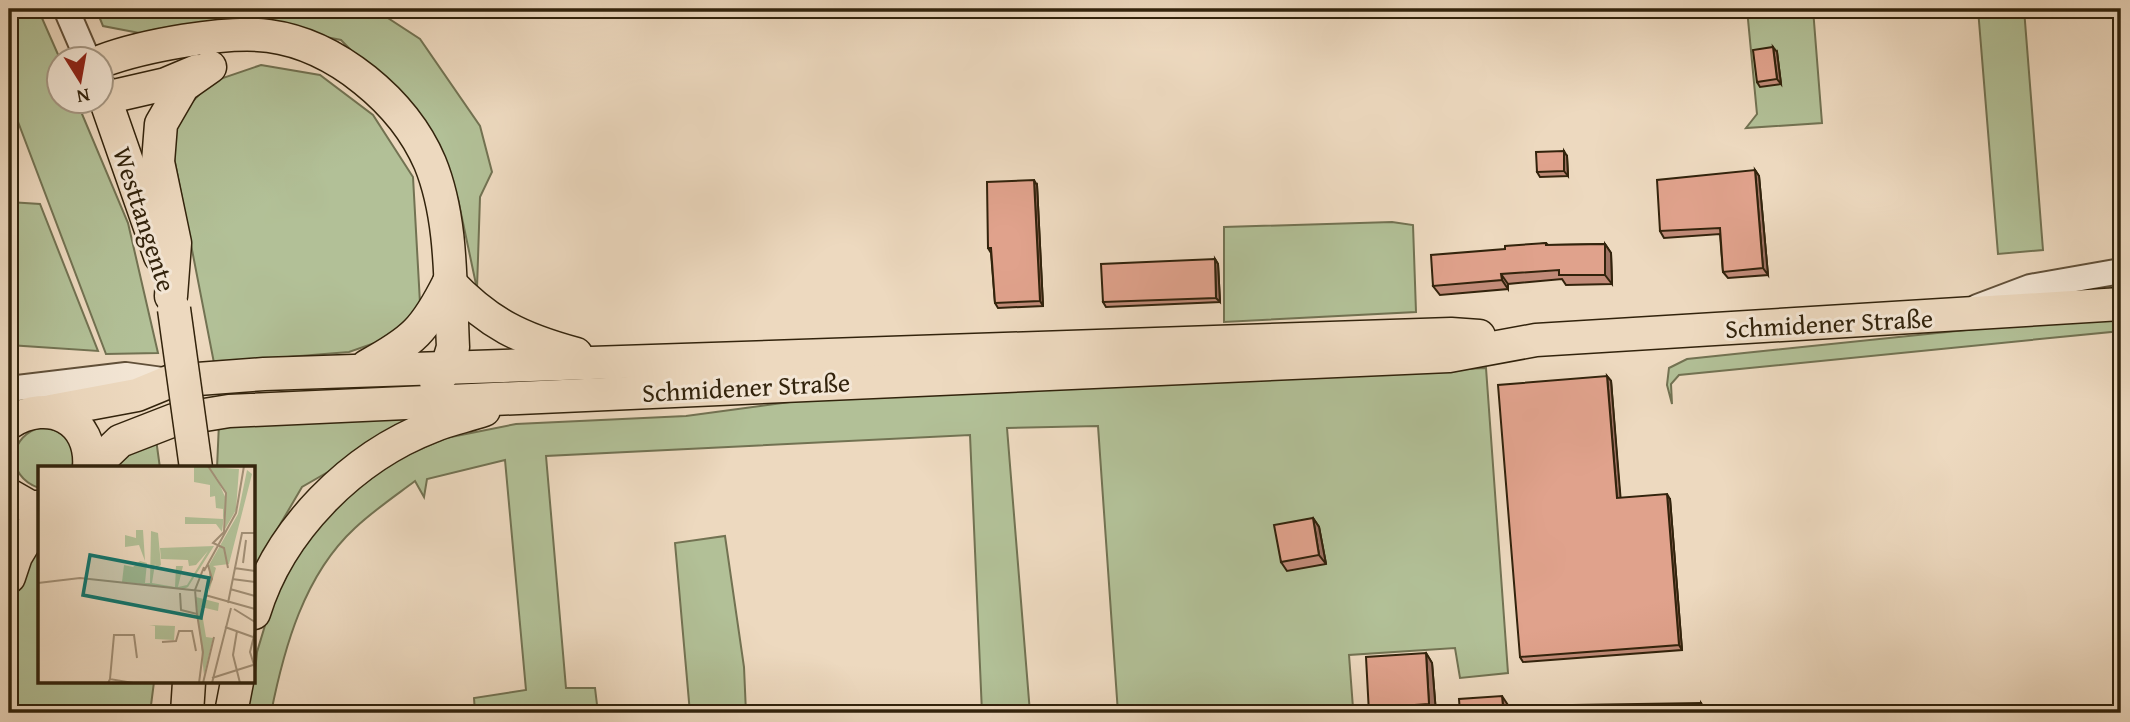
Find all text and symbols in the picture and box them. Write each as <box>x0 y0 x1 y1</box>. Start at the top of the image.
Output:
north arrow <box>46 46 116 116</box>
text: N <box>74 82 92 112</box>
street label: Westtangente <box>103 142 187 296</box>
street label: Schmidener Straße <box>1724 298 1934 348</box>
street label: Schmidener Straße <box>641 362 851 412</box>
inset map <box>38 466 256 684</box>

